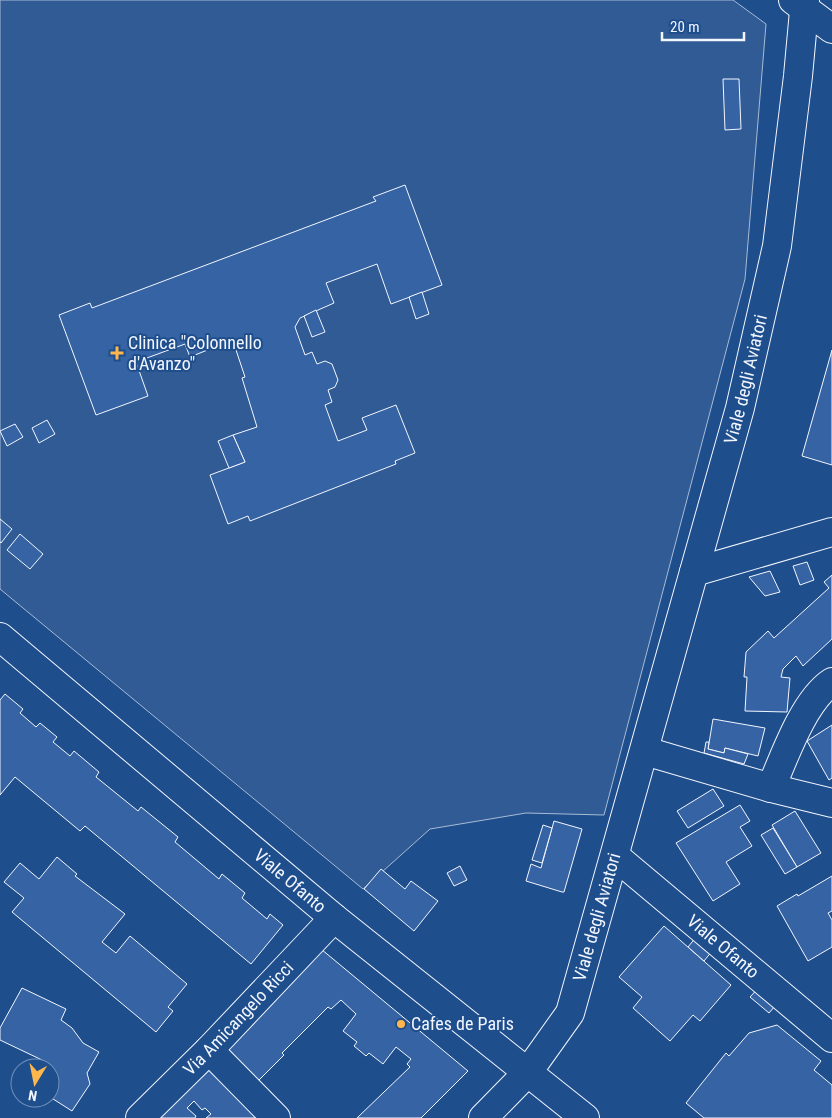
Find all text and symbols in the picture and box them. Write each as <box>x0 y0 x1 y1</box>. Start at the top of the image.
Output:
scale bar <box>662 10 744 42</box>
text: 20 m <box>670 18 700 36</box>
street label: Viale degli Aviatori <box>719 313 771 446</box>
place label: Clinica "Colonnello d'Avanzo" <box>128 332 262 374</box>
marker: Clinica "Colonnello d'Avanzo" <box>110 346 124 360</box>
street label: Viale Ofanto <box>250 844 331 917</box>
street label: Viale degli Aviatori <box>568 850 624 984</box>
street label: Viale Ofanto <box>683 910 764 982</box>
street label: Via Amicangelo Ricci <box>179 957 297 1079</box>
place label: Cafes de Paris <box>411 1013 514 1034</box>
marker: Cafes de Paris <box>395 1018 407 1030</box>
north arrow <box>10 1058 60 1108</box>
text: N <box>27 1087 38 1104</box>

